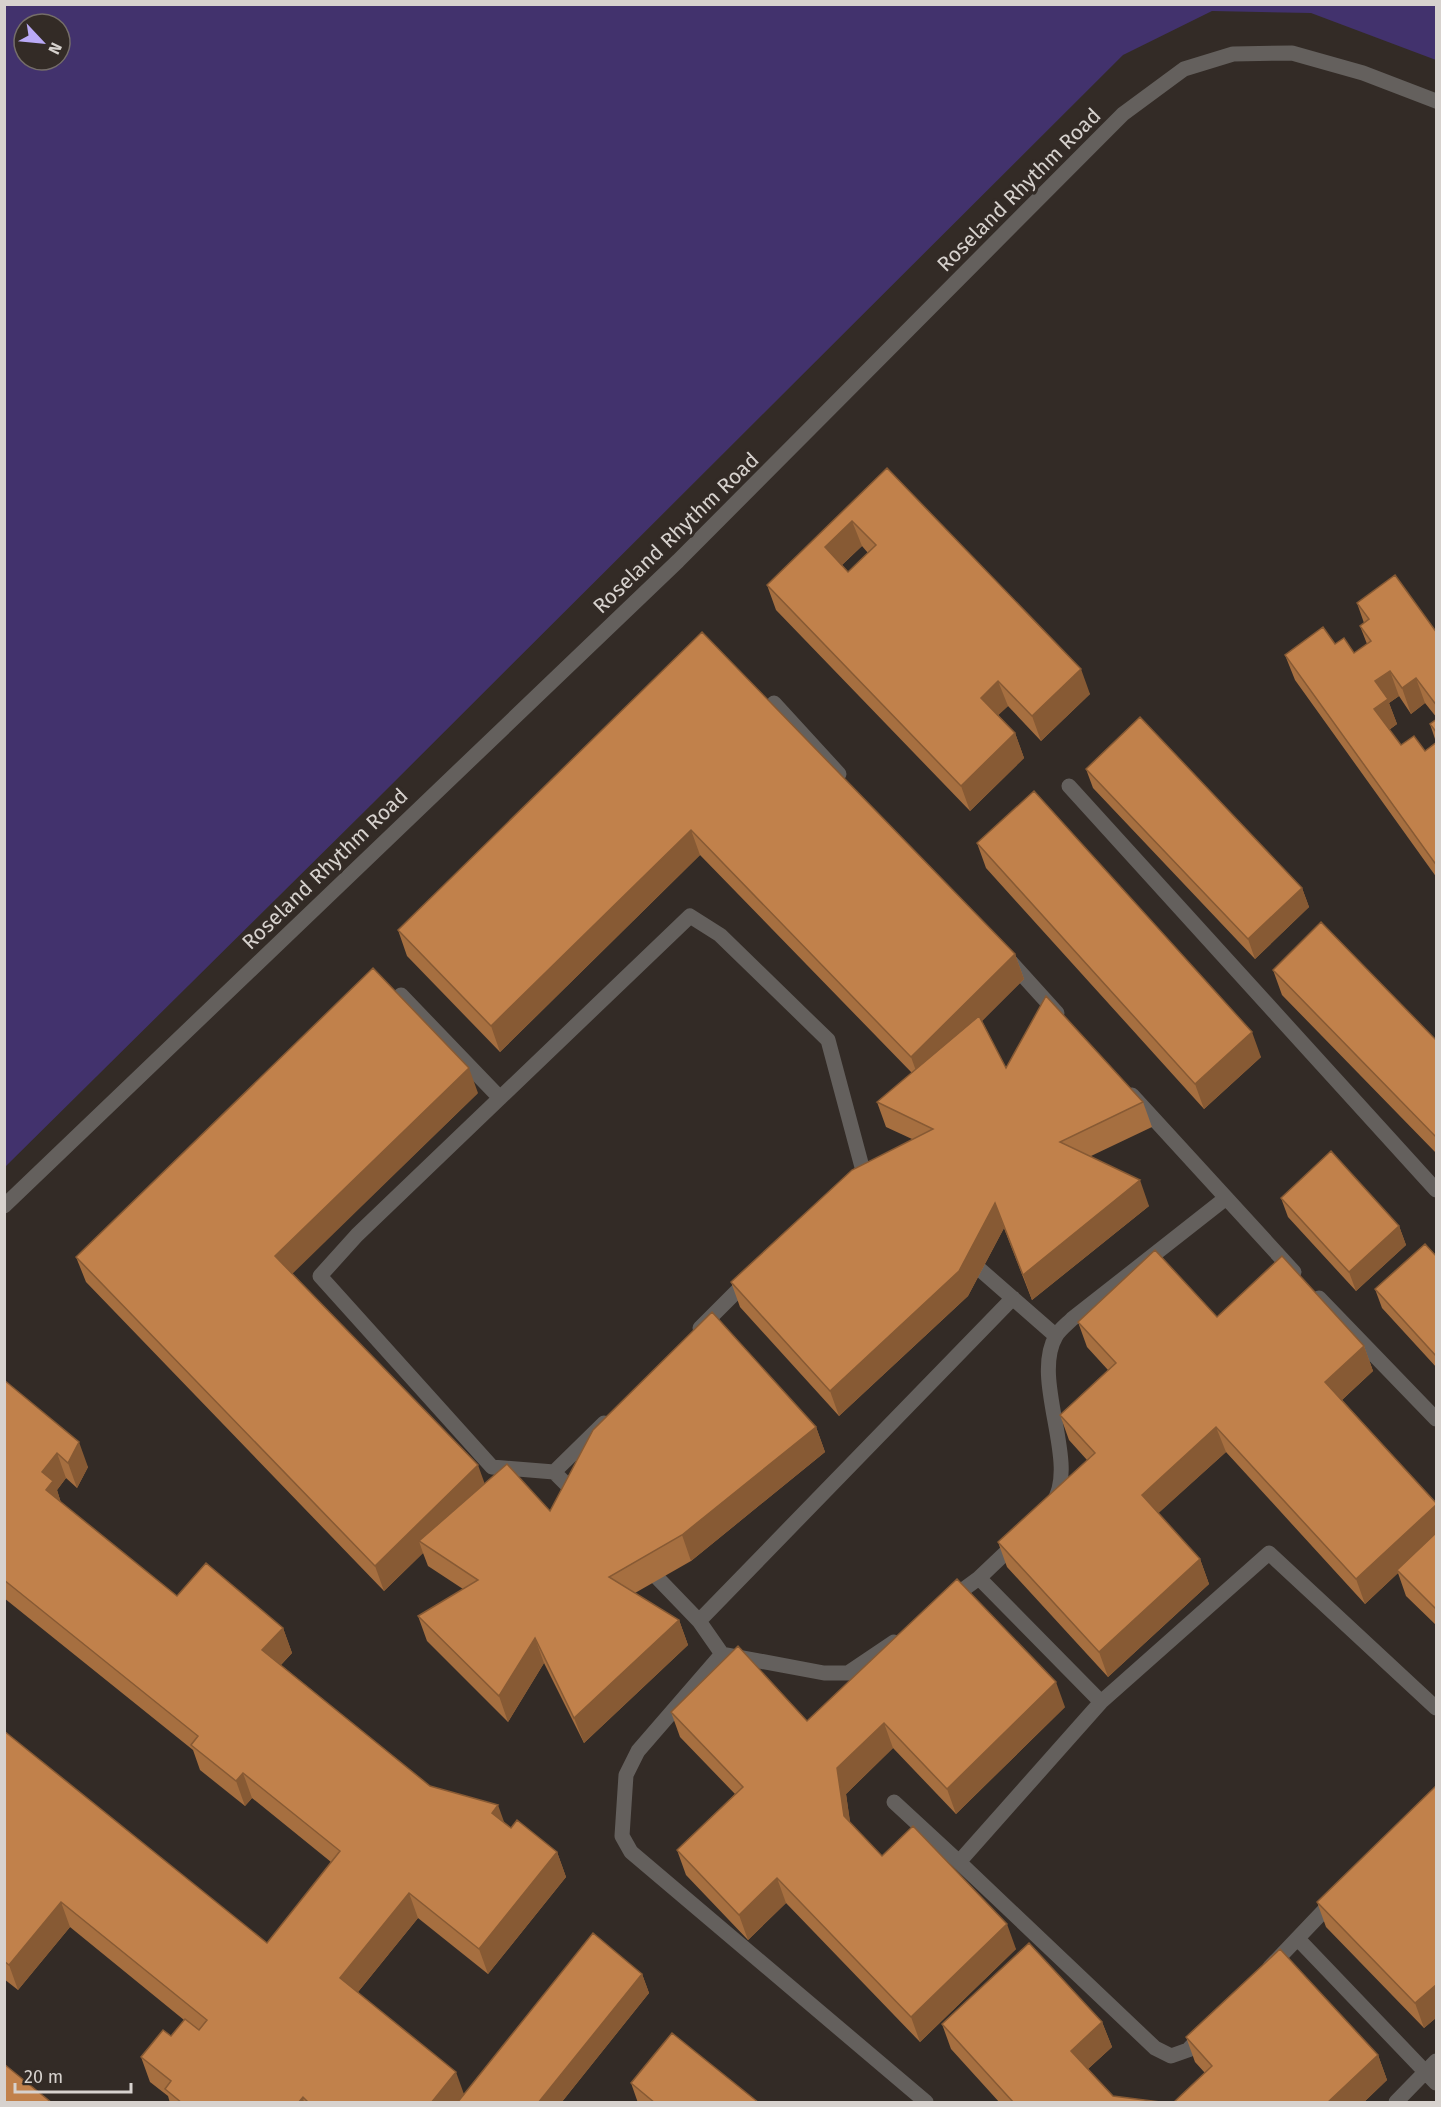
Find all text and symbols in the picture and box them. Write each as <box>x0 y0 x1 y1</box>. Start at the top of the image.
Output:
north arrow <box>12 12 72 72</box>
text: N <box>44 39 66 57</box>
street label: Roseland Rhythm Road <box>932 103 1106 277</box>
street label: Roseland Rhythm Road <box>588 447 764 619</box>
street label: Roseland Rhythm Road <box>237 783 413 955</box>
scale bar <box>15 2056 130 2094</box>
text: 20 m <box>24 2066 63 2088</box>

